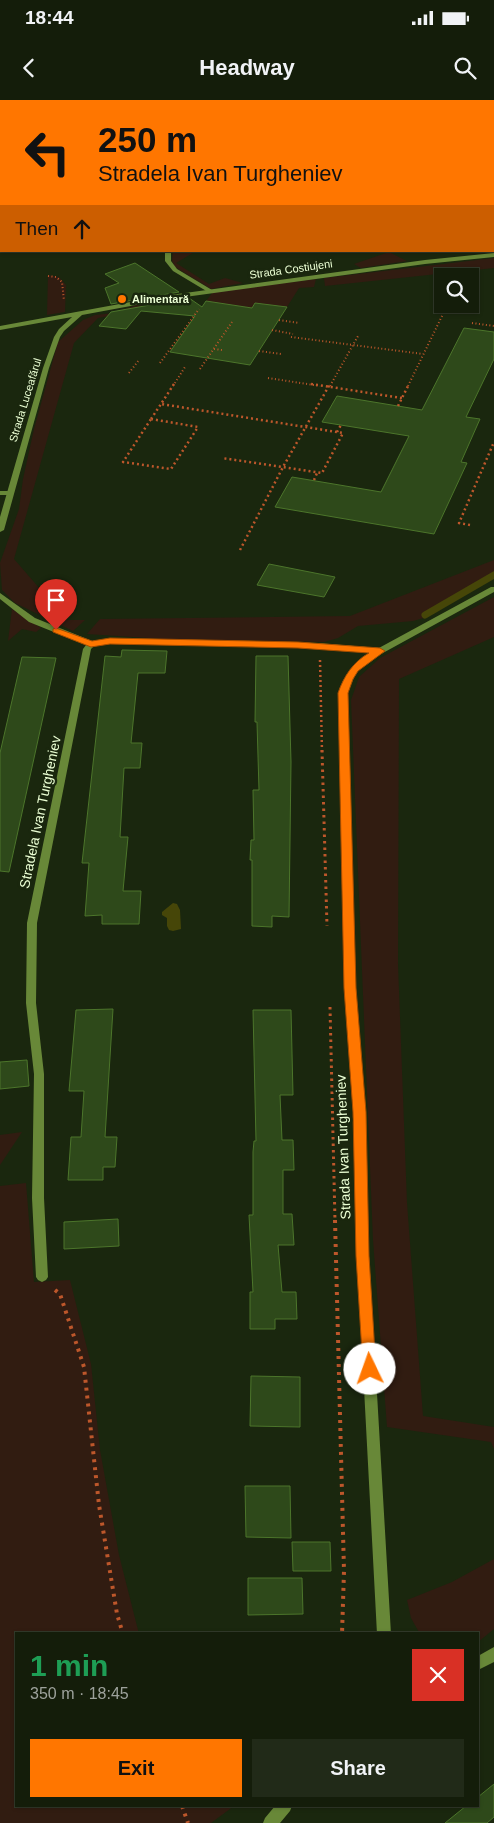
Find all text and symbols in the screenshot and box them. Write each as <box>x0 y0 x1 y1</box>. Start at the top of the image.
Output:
text: 18:44 <box>25 7 74 28</box>
icon: back <box>15 54 43 82</box>
icon: search <box>451 54 479 82</box>
text: Headway <box>199 55 295 80</box>
icon: left <box>15 120 80 185</box>
text: 250 m <box>98 120 197 159</box>
text: Stradela Ivan Turgheniev <box>98 161 343 186</box>
icon: ahead <box>68 215 96 243</box>
text: Then <box>15 218 58 239</box>
street label: Strada Costiujeni <box>249 257 333 281</box>
map controls <box>434 268 479 313</box>
button: search <box>434 268 479 313</box>
marker: Alimentară <box>116 293 128 305</box>
place label: Alimentară <box>132 293 190 305</box>
street label: Strada Luceafărul <box>7 357 43 443</box>
pin <box>35 579 77 630</box>
icon: arrive <box>42 586 70 614</box>
street label: Stradela Ivan Turgheniev <box>16 734 64 890</box>
street label: Strada Ivan Turgheniev <box>332 1074 354 1220</box>
position arrow <box>343 1342 395 1394</box>
text: 1 min <box>30 1649 108 1682</box>
button: close <box>412 1649 464 1701</box>
text: 350 m · 18:45 <box>30 1685 129 1702</box>
button: Exit <box>30 1739 242 1797</box>
button: Share <box>252 1739 464 1797</box>

